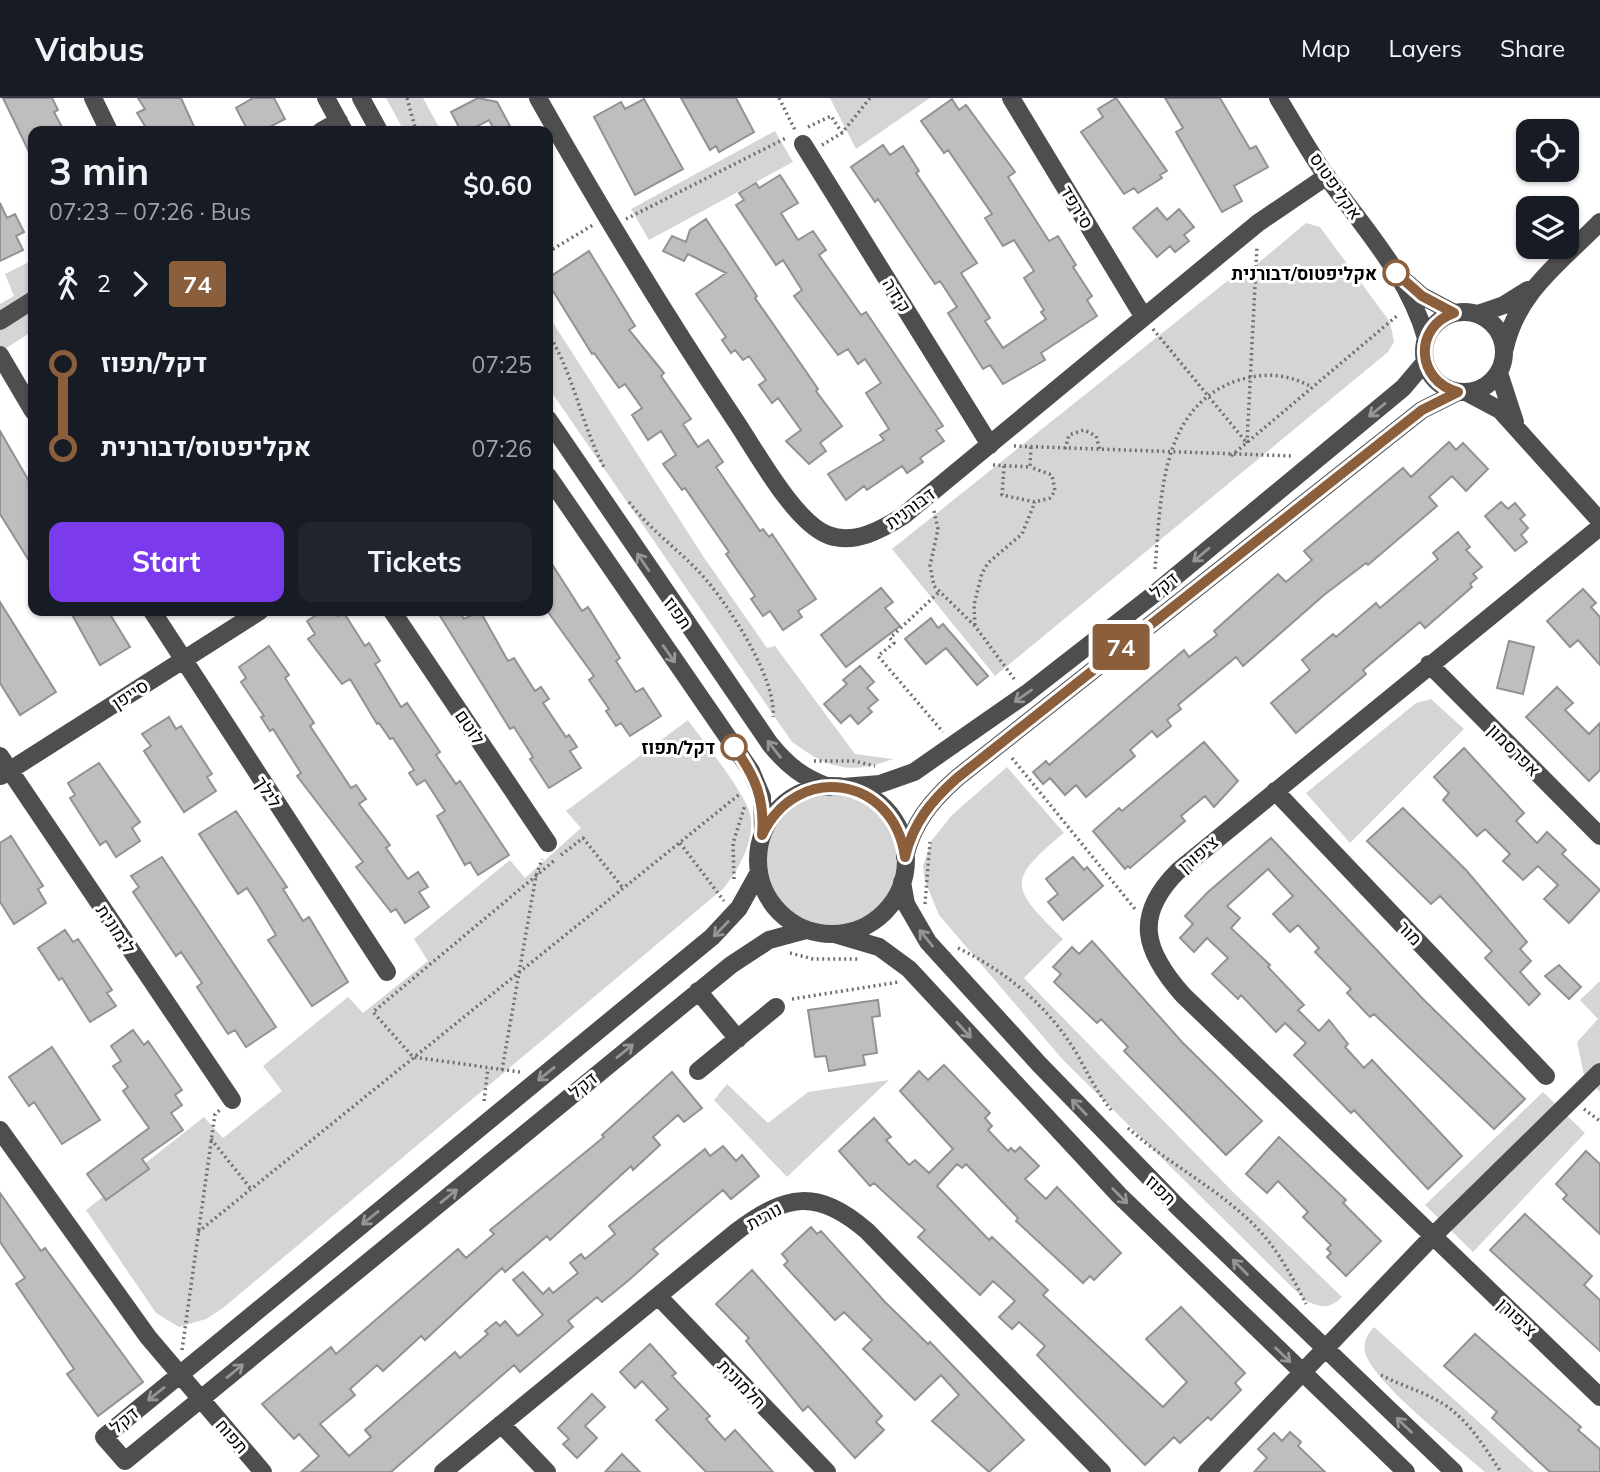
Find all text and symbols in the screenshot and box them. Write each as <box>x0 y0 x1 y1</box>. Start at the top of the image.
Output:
text: Viabus <box>35 28 145 69</box>
text: Map <box>1301 33 1350 63</box>
text: Layers <box>1388 33 1462 63</box>
text: Share <box>1500 33 1565 63</box>
map controls <box>1516 119 1579 259</box>
button: locate <box>1516 119 1579 182</box>
text: 3 min <box>49 147 149 195</box>
street label: אקליפטוס <box>1305 148 1367 224</box>
text: $0.60 <box>463 169 532 202</box>
street label: סירפד <box>1055 181 1099 233</box>
button: layers <box>1516 196 1579 259</box>
text: 07:23 – 07:26 · Bus <box>49 197 251 226</box>
marker: אקליפטוס/דבורנית <box>1383 260 1409 286</box>
place label: אקליפטוס/דבורנית <box>1232 262 1377 285</box>
icon: walk <box>49 265 87 303</box>
icon: forward <box>121 265 159 303</box>
text: 2 <box>97 269 111 298</box>
text: 74 <box>183 269 212 299</box>
street label: קידה <box>878 273 916 317</box>
text: דקל/תפוז <box>101 346 207 379</box>
text: 07:25 <box>472 350 532 379</box>
one-way arrow <box>1368 402 1386 417</box>
text: אקליפטוס/דבורנית <box>101 430 311 463</box>
text: 07:26 <box>472 434 532 463</box>
street label: דבורנית <box>881 482 939 534</box>
button: Start <box>49 522 284 602</box>
button: Tickets <box>298 522 532 602</box>
one-way arrow <box>1193 547 1211 562</box>
one-way arrow <box>636 553 650 573</box>
street label: דקל <box>1145 567 1183 603</box>
street label: תפוז <box>659 592 697 634</box>
line badge: 74 <box>1090 624 1152 670</box>
text: 74 <box>1107 632 1135 662</box>
one-way arrow <box>662 644 676 663</box>
street label: סייפן <box>107 674 153 714</box>
one-way arrow <box>1014 689 1033 703</box>
street label: לוטם <box>450 705 490 749</box>
street label: אפרסמון <box>1483 719 1545 781</box>
marker: דקל/תפוז <box>721 734 747 760</box>
place label: דקל/תפוז <box>642 736 715 759</box>
one-way arrow <box>766 740 782 758</box>
street label: לילך <box>249 772 287 812</box>
street label: ציפורן <box>1173 830 1223 878</box>
street label: לימונית <box>91 900 141 958</box>
street label: מור <box>1393 916 1427 950</box>
one-way arrow <box>712 920 729 937</box>
one-way arrow <box>918 930 934 948</box>
one-way arrow <box>956 1021 972 1039</box>
one-way arrow <box>615 1044 633 1059</box>
one-way arrow <box>537 1066 555 1082</box>
street label: דקל <box>564 1067 602 1103</box>
one-way arrow <box>1071 1098 1088 1115</box>
street label: תפוז <box>1141 1170 1181 1210</box>
one-way arrow <box>1111 1187 1128 1204</box>
one-way arrow <box>439 1188 457 1203</box>
street label: נורית <box>742 1197 786 1235</box>
one-way arrow <box>362 1211 380 1226</box>
one-way arrow <box>1232 1259 1249 1276</box>
street label: ציפורן <box>1493 1293 1542 1341</box>
one-way arrow <box>1274 1346 1291 1363</box>
street label: חלמונית <box>713 1354 771 1414</box>
one-way arrow <box>226 1363 244 1379</box>
one-way arrow <box>148 1386 166 1401</box>
street label: דקל <box>105 1402 143 1438</box>
street label: תפוח <box>211 1414 253 1458</box>
one-way arrow <box>1396 1417 1413 1434</box>

